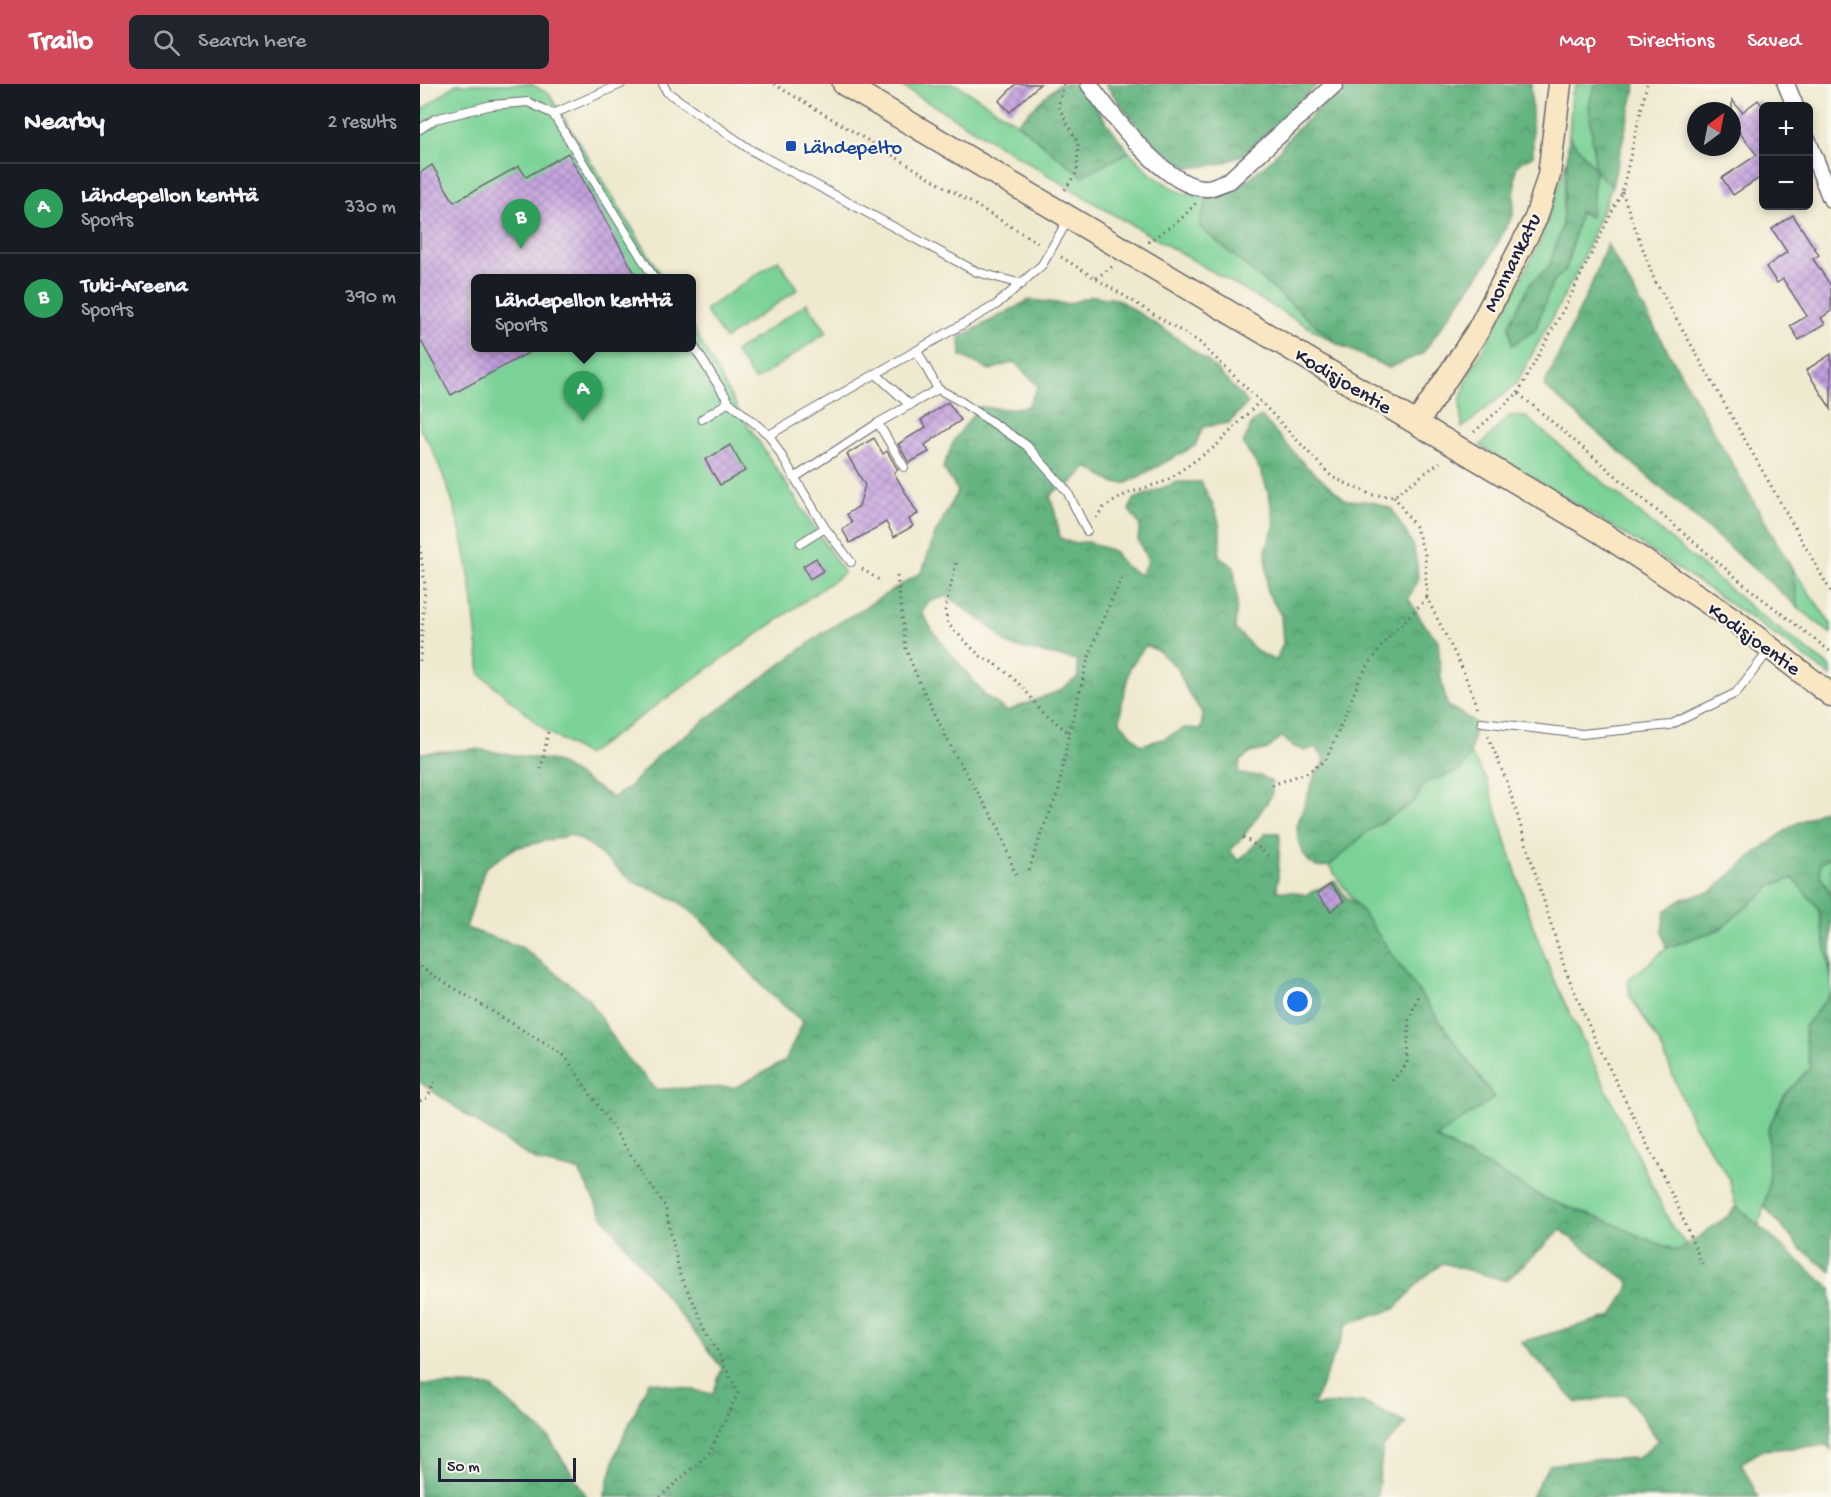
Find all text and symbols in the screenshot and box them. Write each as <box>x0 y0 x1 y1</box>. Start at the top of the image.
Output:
search box <box>129 15 549 69</box>
text: Trailo <box>30 26 93 59</box>
icon: search <box>150 26 183 59</box>
text: Search here <box>198 29 306 55</box>
text: Map <box>1559 30 1596 55</box>
text: Directions <box>1629 30 1714 55</box>
text: Saved <box>1747 30 1801 55</box>
north arrow <box>1687 102 1741 156</box>
map controls <box>1759 102 1813 210</box>
button: + <box>1759 102 1813 156</box>
text: Nearby <box>24 108 105 139</box>
text: 2 results <box>327 112 396 135</box>
place label: Lähdepelto <box>803 137 902 162</box>
marker: Lähdepelto <box>784 139 798 153</box>
button: − <box>1759 156 1813 210</box>
text: Lähdepellon kenttä <box>81 184 258 210</box>
text: A <box>38 197 49 220</box>
text: 330 m <box>345 197 396 220</box>
pin: B <box>502 200 540 249</box>
text: Sports <box>81 210 133 233</box>
street label: Monnankatu <box>1480 210 1549 317</box>
text: Tuki-Areena <box>81 274 187 300</box>
popup <box>471 274 696 352</box>
text: B <box>38 287 49 310</box>
text: 390 m <box>345 287 396 310</box>
text: Lähdepellon kenttä <box>495 289 672 315</box>
text: Sports <box>81 300 133 323</box>
text: Sports <box>495 315 547 338</box>
street label: Kodisjoentie <box>1289 344 1396 422</box>
pin: A <box>564 372 602 421</box>
street label: Kodisjoentie <box>1702 599 1805 684</box>
your location <box>1283 987 1312 1016</box>
scale bar <box>438 1455 576 1482</box>
text: 50 m <box>447 1459 480 1478</box>

